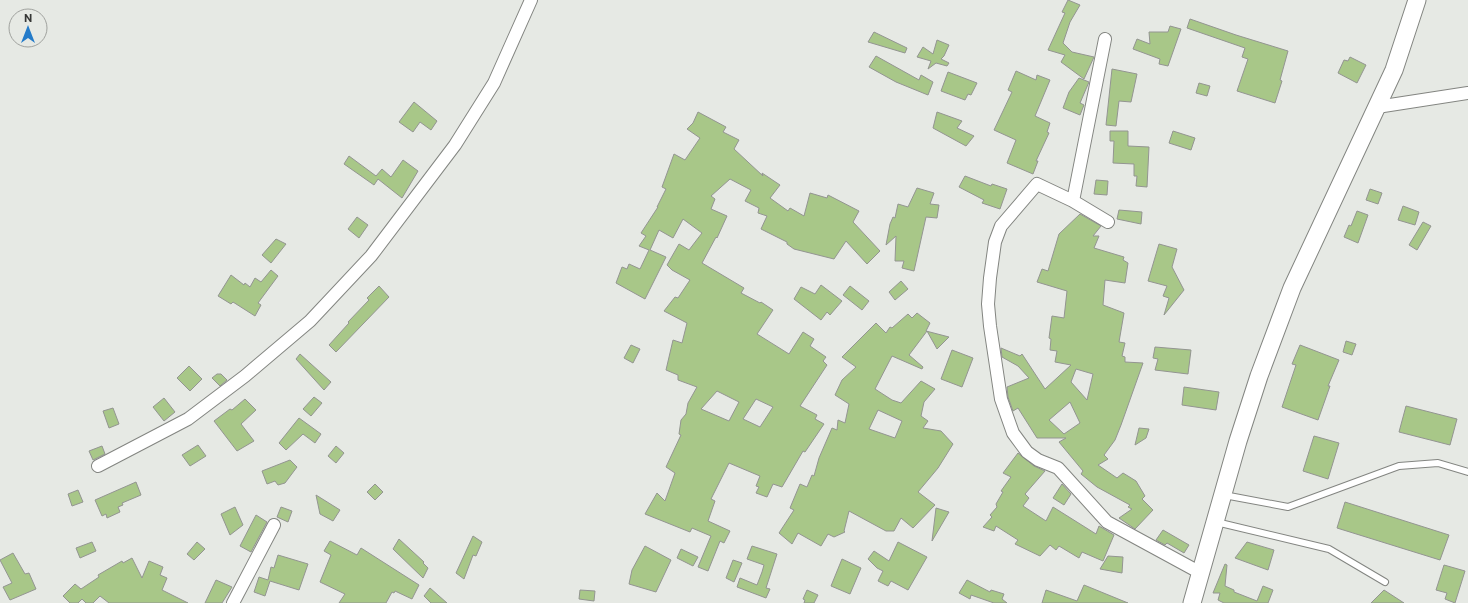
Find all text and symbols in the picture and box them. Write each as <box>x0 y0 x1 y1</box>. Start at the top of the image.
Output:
north arrow <box>8 8 48 48</box>
text: N <box>24 11 32 24</box>

